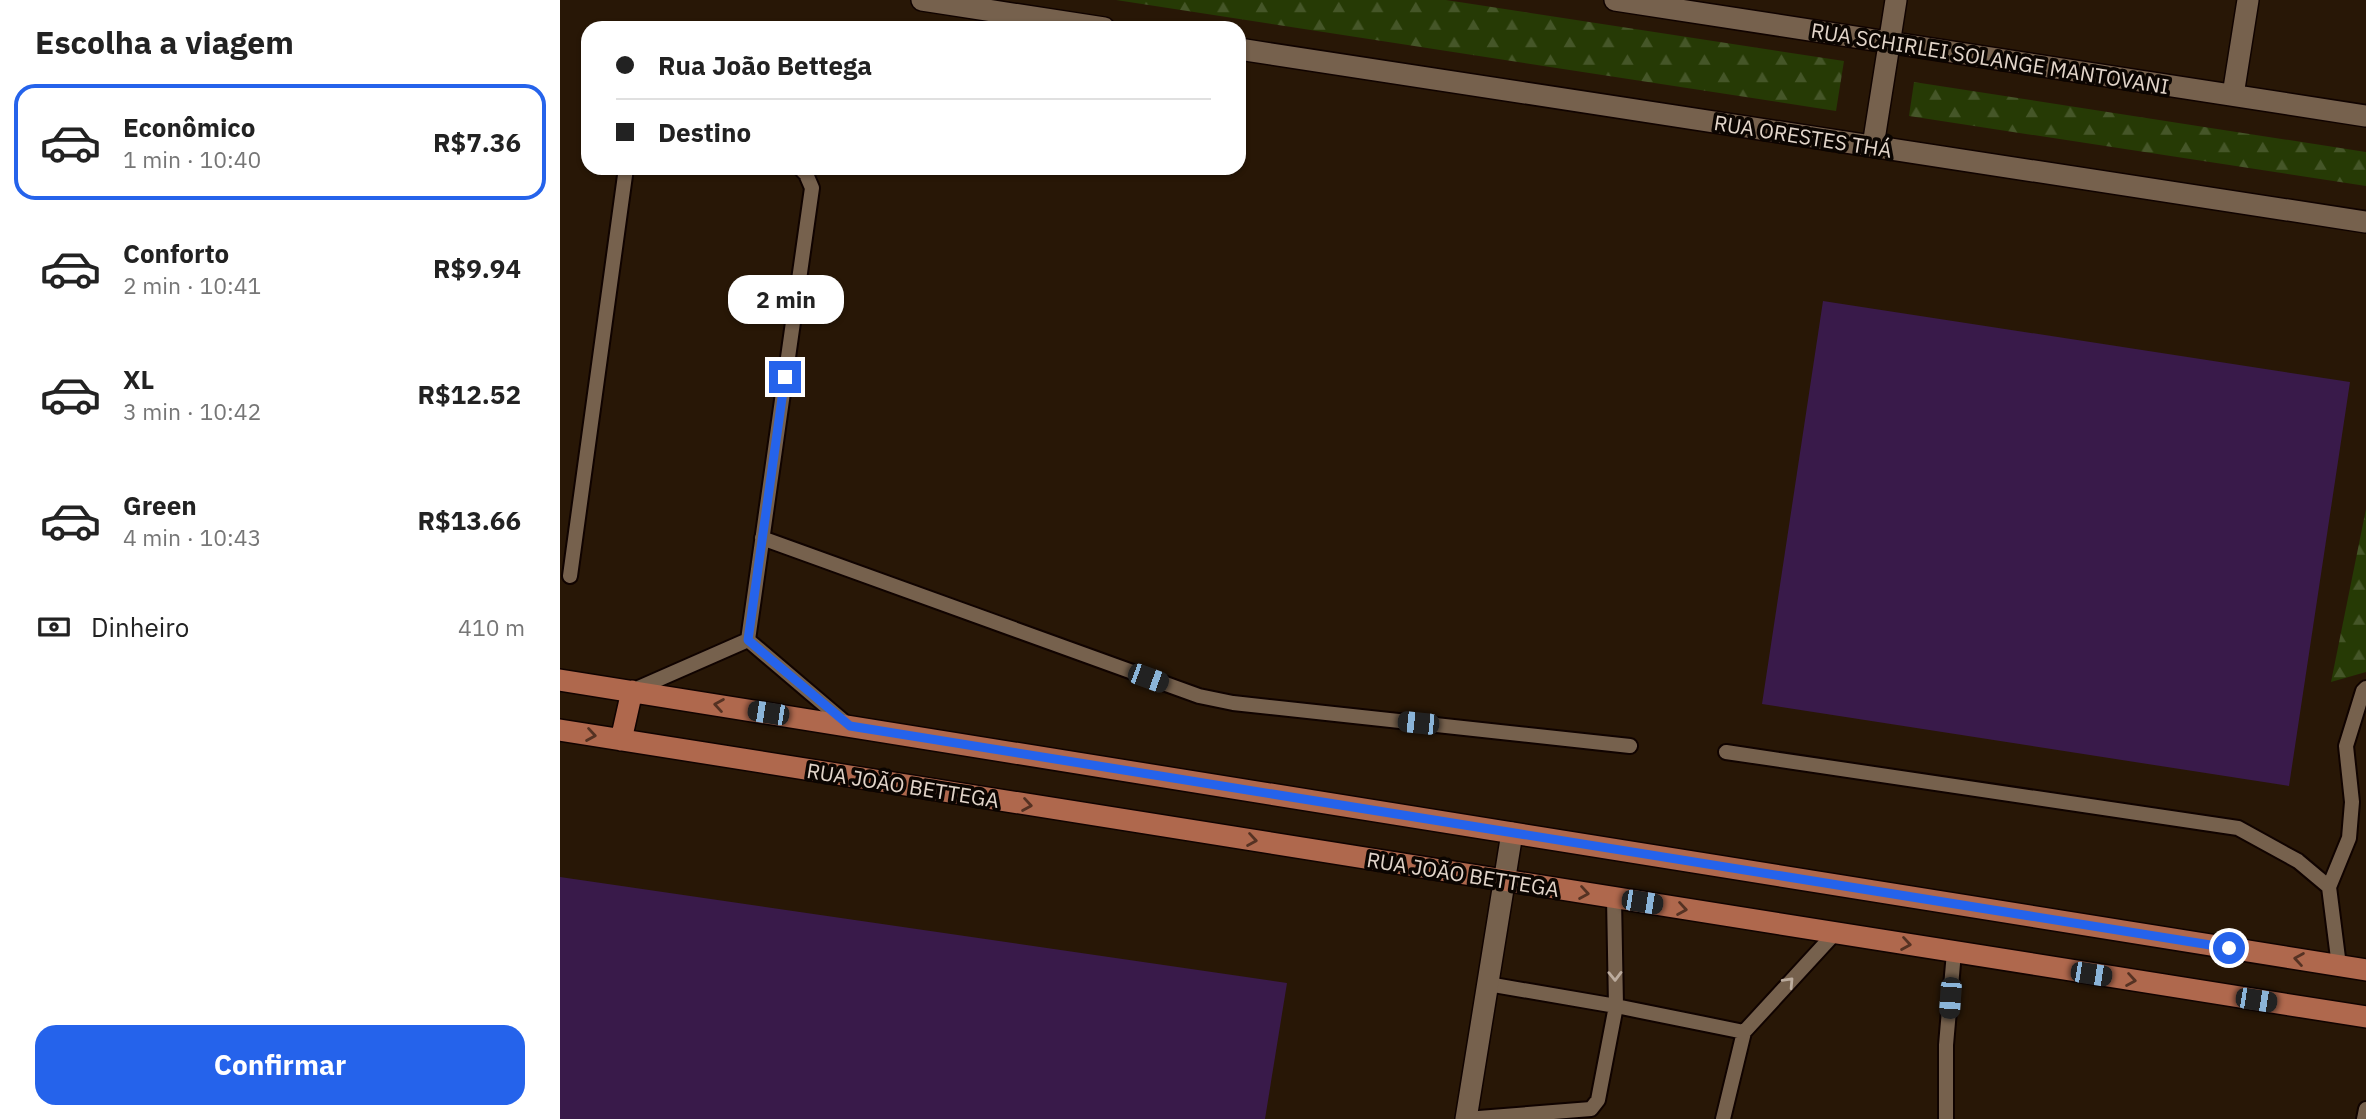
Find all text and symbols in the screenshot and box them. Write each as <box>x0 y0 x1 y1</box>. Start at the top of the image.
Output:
street label: RUA SCHIRLEI SOLANGE MANTOVANI <box>1809 16 2171 100</box>
text: Escolha a viagem <box>35 21 294 63</box>
text: Rua João Bettega <box>658 48 872 82</box>
street label: RUA ORESTES THÁ <box>1712 108 1894 164</box>
text: Econômico <box>123 110 255 144</box>
icon: car <box>39 111 102 174</box>
text: Destino <box>658 115 751 149</box>
text: R$7.36 <box>433 125 521 159</box>
text: 1 min · 10:40 <box>123 144 261 174</box>
text: Conforto <box>123 236 229 270</box>
icon: car <box>39 237 102 300</box>
text: R$9.94 <box>433 251 521 285</box>
text: 2 min · 10:41 <box>123 270 261 300</box>
callout: 2 min <box>727 276 843 324</box>
text: 2 min <box>756 284 816 314</box>
route end <box>769 361 801 393</box>
text: XL <box>123 362 154 396</box>
icon: car <box>39 363 102 426</box>
text: R$12.52 <box>417 377 521 411</box>
text: 3 min · 10:42 <box>123 396 261 426</box>
text: Green <box>123 488 197 522</box>
icon: car <box>39 489 102 552</box>
text: R$13.66 <box>417 503 521 537</box>
text: 4 min · 10:43 <box>123 522 261 552</box>
icon: cash <box>35 608 73 646</box>
text: Dinheiro <box>91 610 189 644</box>
text: 410 m <box>458 612 525 642</box>
car <box>1125 661 1172 695</box>
one-way arrow <box>713 698 725 713</box>
car <box>746 699 791 727</box>
car <box>1397 710 1440 736</box>
one-way arrow <box>585 727 596 742</box>
street label: RUA JOÃO BETTEGA <box>805 756 1001 814</box>
one-way arrow <box>1021 797 1033 812</box>
one-way arrow <box>1246 832 1258 847</box>
street label: RUA JOÃO BETTEGA <box>1365 845 1561 903</box>
one-way arrow <box>1578 885 1590 900</box>
car <box>1620 888 1665 916</box>
one-way arrow <box>1676 901 1688 916</box>
route start <box>2213 932 2245 964</box>
one-way arrow <box>1901 936 1912 951</box>
one-way arrow <box>2293 952 2305 967</box>
car <box>2069 960 2114 988</box>
one-way arrow <box>1608 971 1623 982</box>
one-way arrow <box>2125 972 2137 987</box>
car <box>1939 976 1962 1020</box>
one-way arrow <box>1781 977 1793 990</box>
car <box>2234 986 2279 1014</box>
button: Confirmar <box>35 1025 525 1105</box>

